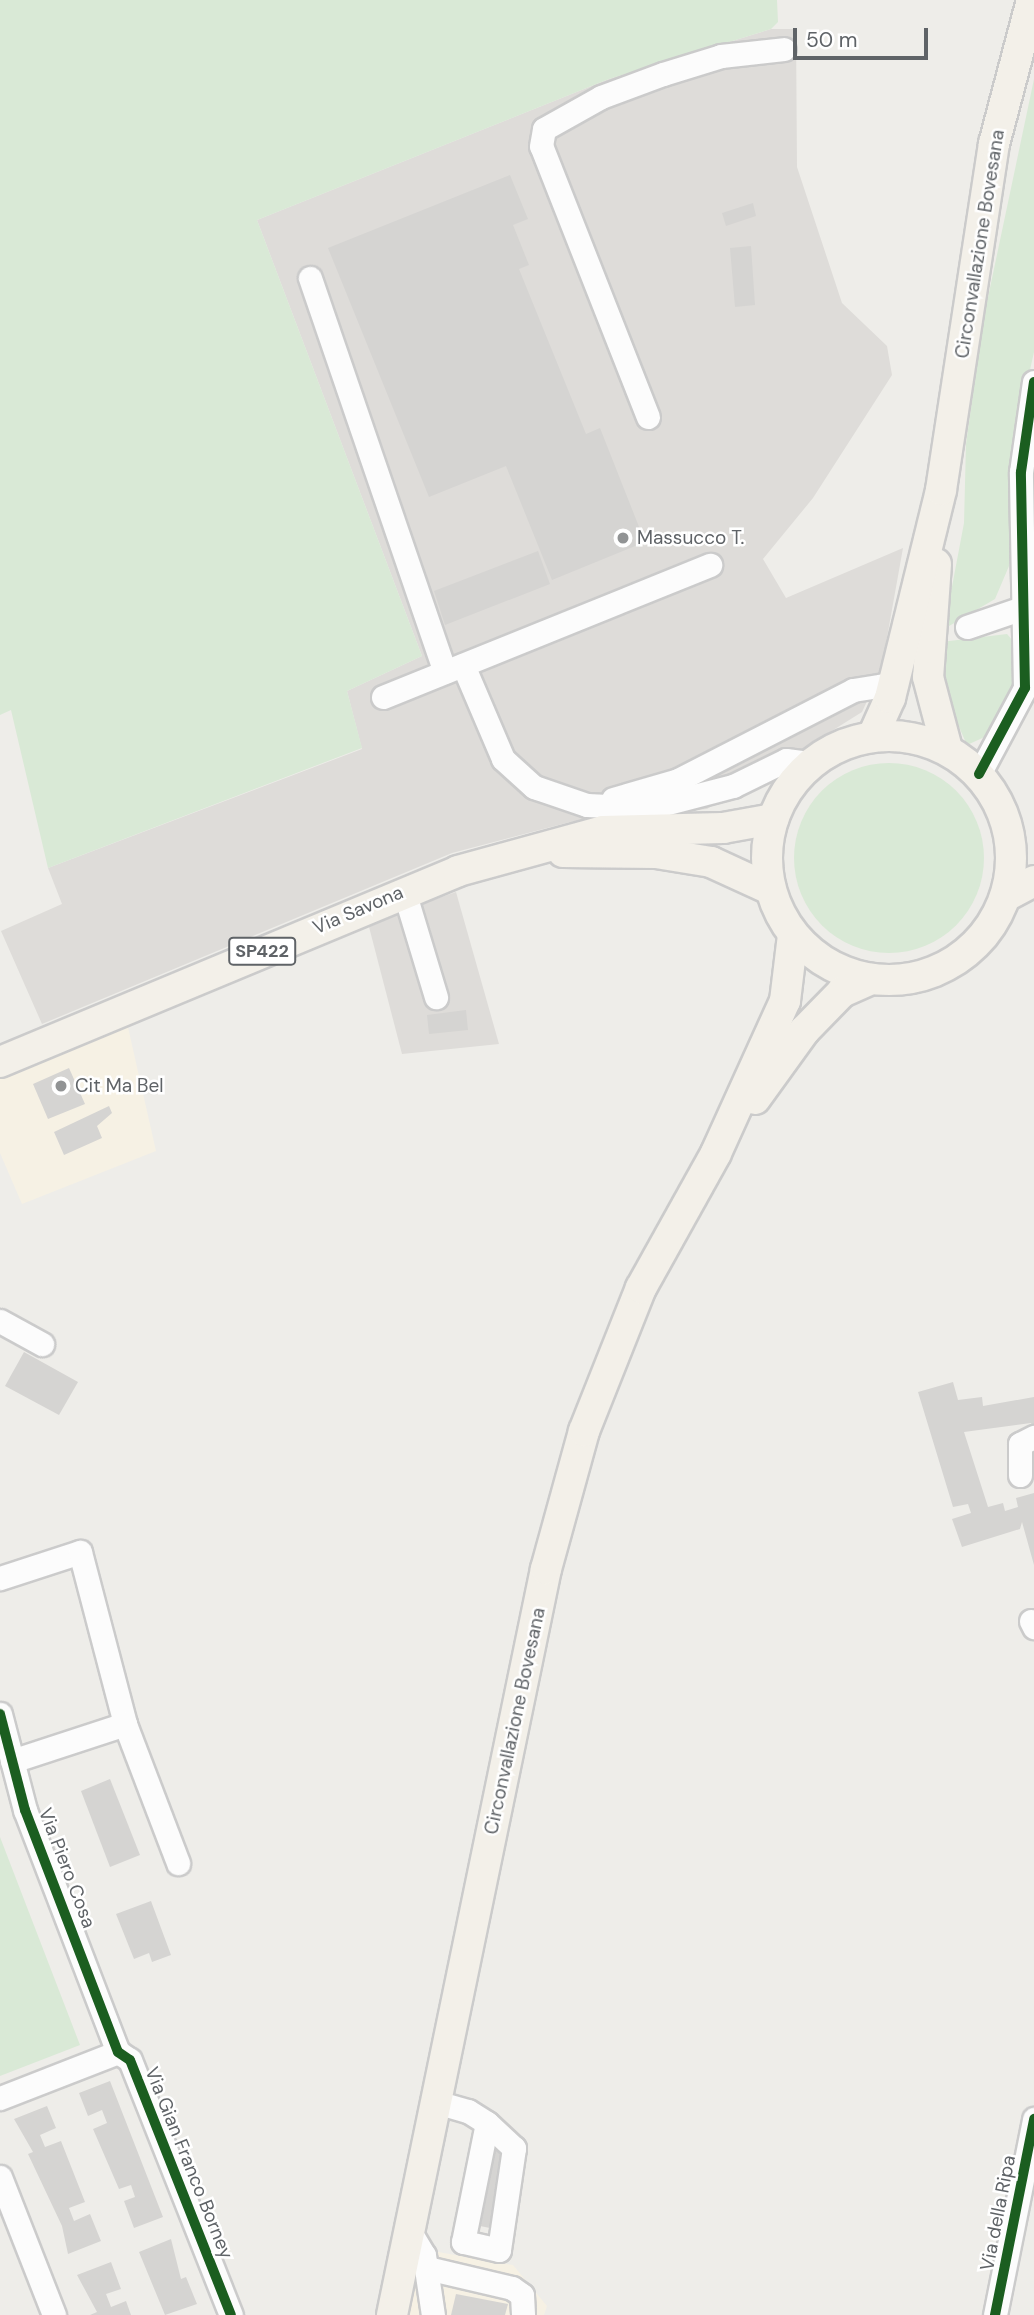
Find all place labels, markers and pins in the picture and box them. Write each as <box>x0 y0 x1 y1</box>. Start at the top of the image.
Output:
place label: Massucco T. <box>637 527 744 549</box>
marker: Massucco T. <box>615 530 631 546</box>
place label: Cit Ma Bel <box>75 1075 164 1097</box>
marker: Cit Ma Bel <box>53 1078 69 1094</box>

